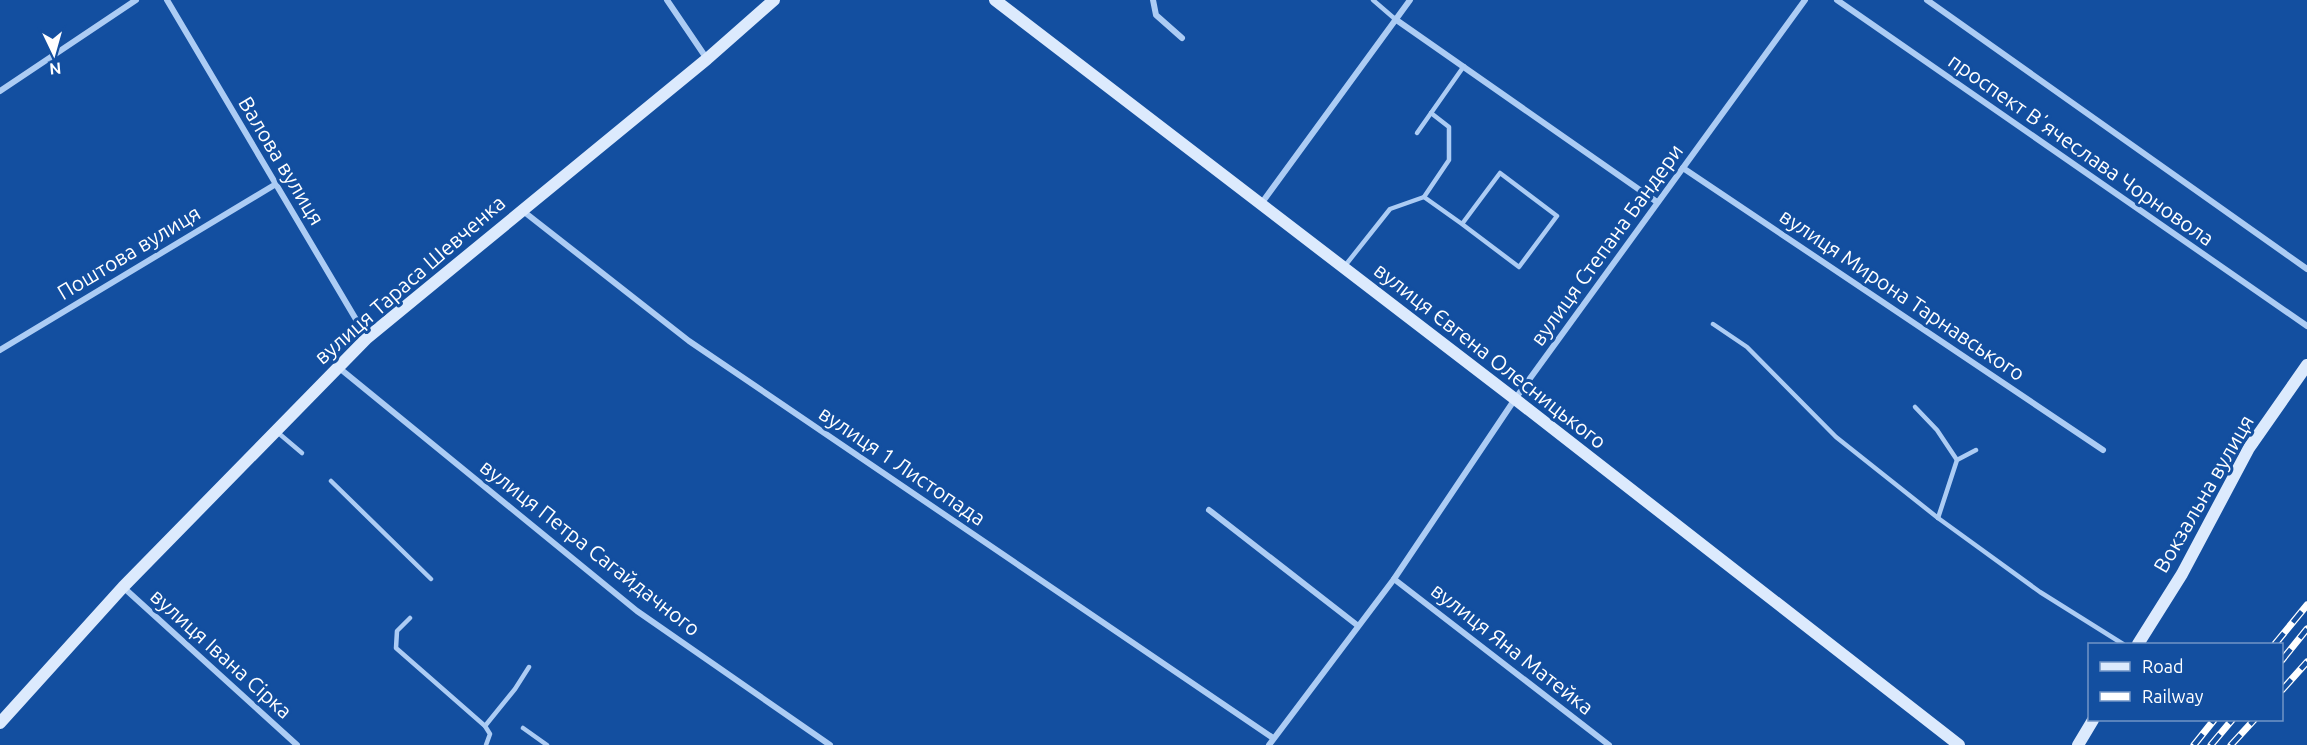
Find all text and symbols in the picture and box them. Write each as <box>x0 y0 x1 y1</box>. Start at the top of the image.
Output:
north arrow <box>24 24 84 84</box>
street label: проспект Вʼячеслава Чорновола <box>1944 48 2219 250</box>
text: N <box>49 59 62 78</box>
street label: Валова вулиця <box>234 92 330 229</box>
street label: вулиця Степана Бандери <box>1525 139 1687 350</box>
street label: вулиця Тараса Шевченка <box>309 190 509 369</box>
street label: Поштова вулиця <box>53 200 204 304</box>
street label: вулиця Мирона Тарнавського <box>1776 203 2030 385</box>
street label: вулиця Євгена Олесницького <box>1370 257 1611 453</box>
street label: вулиця 1 Листопада <box>815 401 990 530</box>
street label: Вокзальна вулиця <box>2148 410 2258 577</box>
street label: вулиця Петра Сагайдачного <box>476 454 705 641</box>
street label: вулиця Яна Матейка <box>1427 577 1599 719</box>
street label: вулиця Івана Сірка <box>146 583 297 723</box>
legend <box>2088 643 2283 721</box>
text: Road <box>2142 656 2184 676</box>
text: Railway <box>2142 686 2204 706</box>

